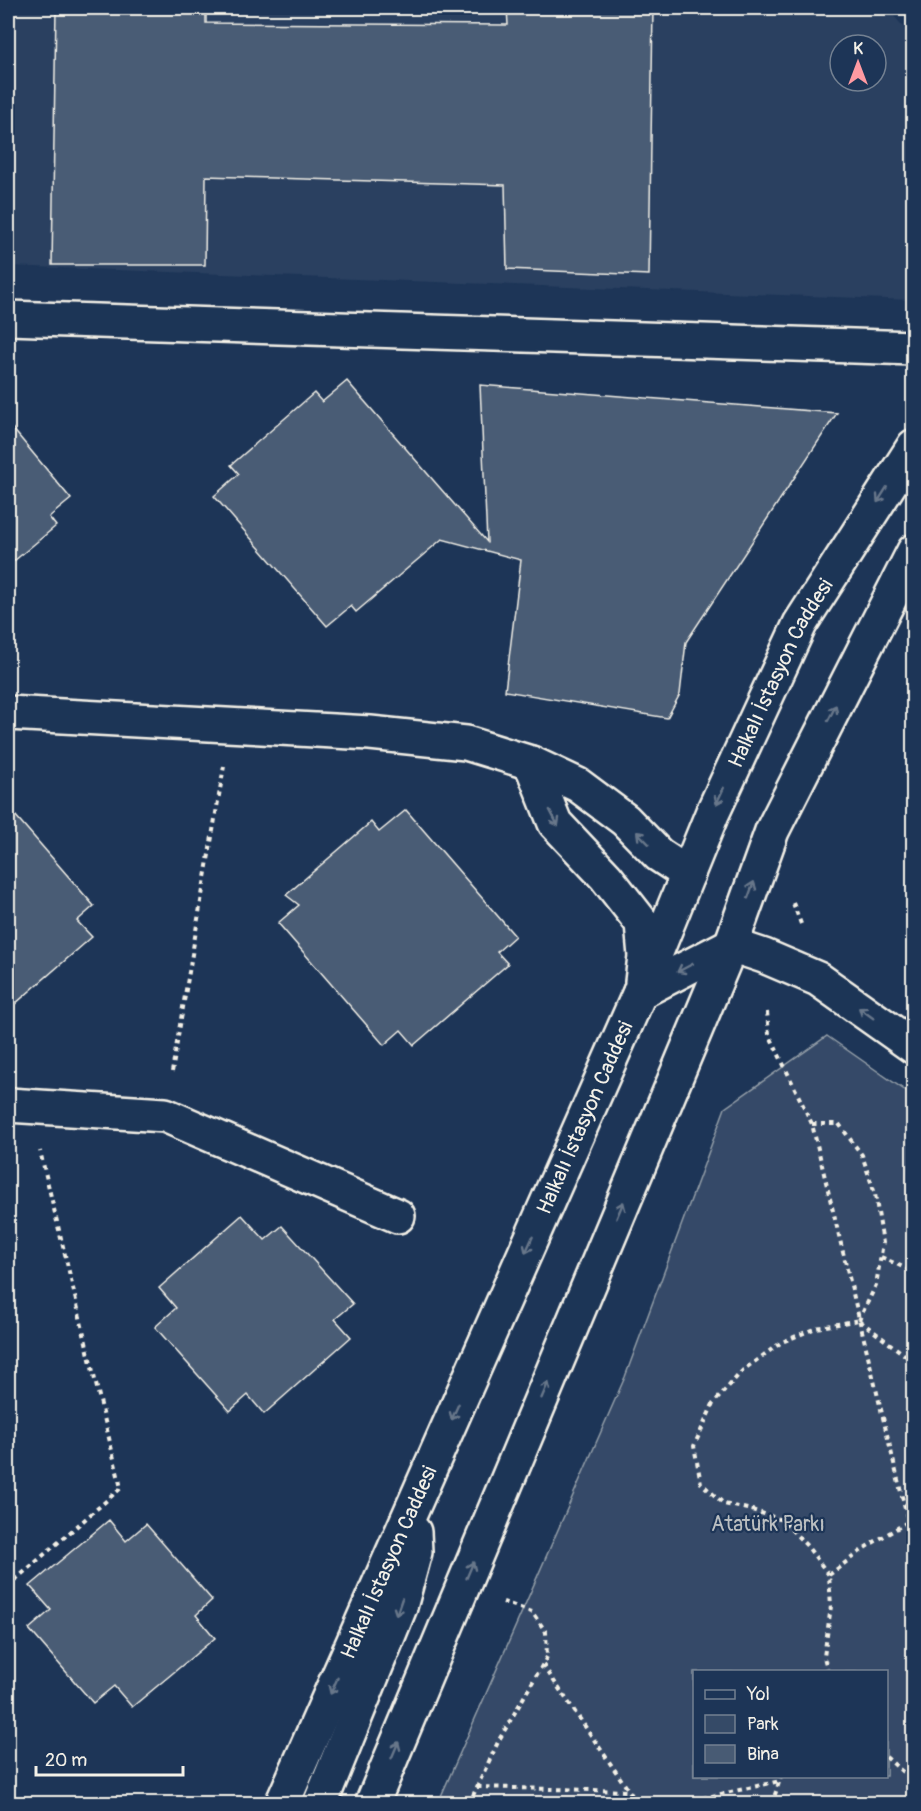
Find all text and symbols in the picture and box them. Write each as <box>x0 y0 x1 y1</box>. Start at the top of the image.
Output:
north arrow <box>828 33 888 93</box>
text: K <box>853 39 863 59</box>
one-way arrow <box>876 486 888 503</box>
street label: Halkalı İstasyon Caddesi <box>722 573 839 772</box>
one-way arrow <box>827 704 838 722</box>
one-way arrow <box>714 786 726 804</box>
one-way arrow <box>548 809 560 826</box>
one-way arrow <box>635 830 650 845</box>
one-way arrow <box>746 881 757 899</box>
one-way arrow <box>677 963 695 974</box>
one-way arrow <box>858 1007 874 1019</box>
street label: Halkalı İstasyon Caddesi <box>530 1017 639 1218</box>
one-way arrow <box>615 1201 626 1219</box>
one-way arrow <box>522 1236 534 1254</box>
one-way arrow <box>540 1381 551 1399</box>
one-way arrow <box>449 1403 461 1421</box>
street label: Halkalı İstasyon Caddesi <box>334 1461 443 1663</box>
park label: Atatürk Parkı <box>711 1511 825 1538</box>
one-way arrow <box>465 1561 476 1579</box>
one-way arrow <box>393 1597 404 1616</box>
legend <box>693 1670 888 1778</box>
one-way arrow <box>328 1677 339 1695</box>
text: Yol <box>746 1683 770 1706</box>
text: Park <box>747 1713 779 1736</box>
scale bar <box>36 1739 183 1777</box>
one-way arrow <box>390 1741 401 1759</box>
text: Bina <box>747 1743 779 1766</box>
text: 20 m <box>45 1749 87 1772</box>

